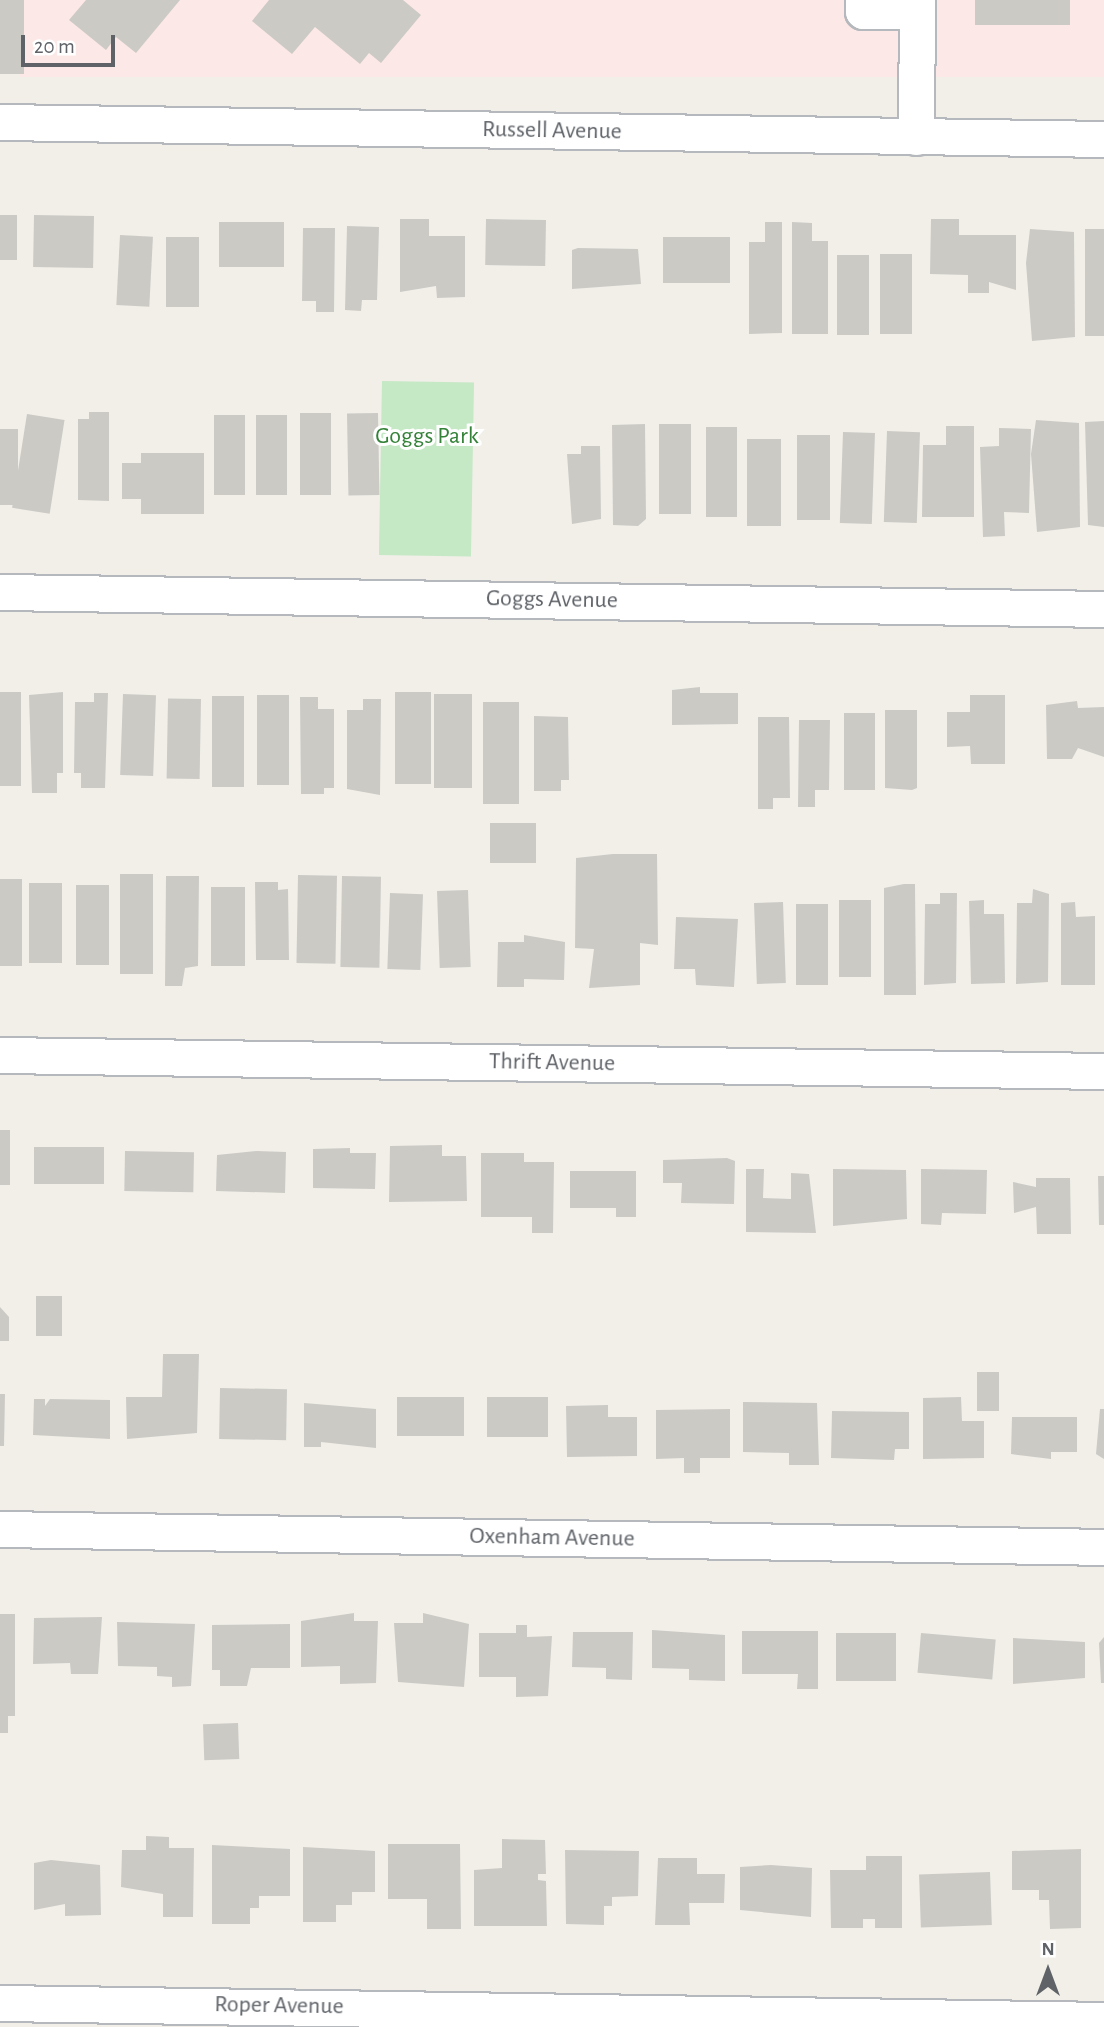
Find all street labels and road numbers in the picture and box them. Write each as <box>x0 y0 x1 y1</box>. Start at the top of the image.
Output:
street label: Russell Avenue <box>482 115 622 147</box>
street label: Goggs Avenue <box>486 584 618 616</box>
street label: Thrift Avenue <box>489 1047 615 1079</box>
street label: Oxenham Avenue <box>469 1522 635 1554</box>
street label: Roper Avenue <box>214 1990 344 2022</box>

